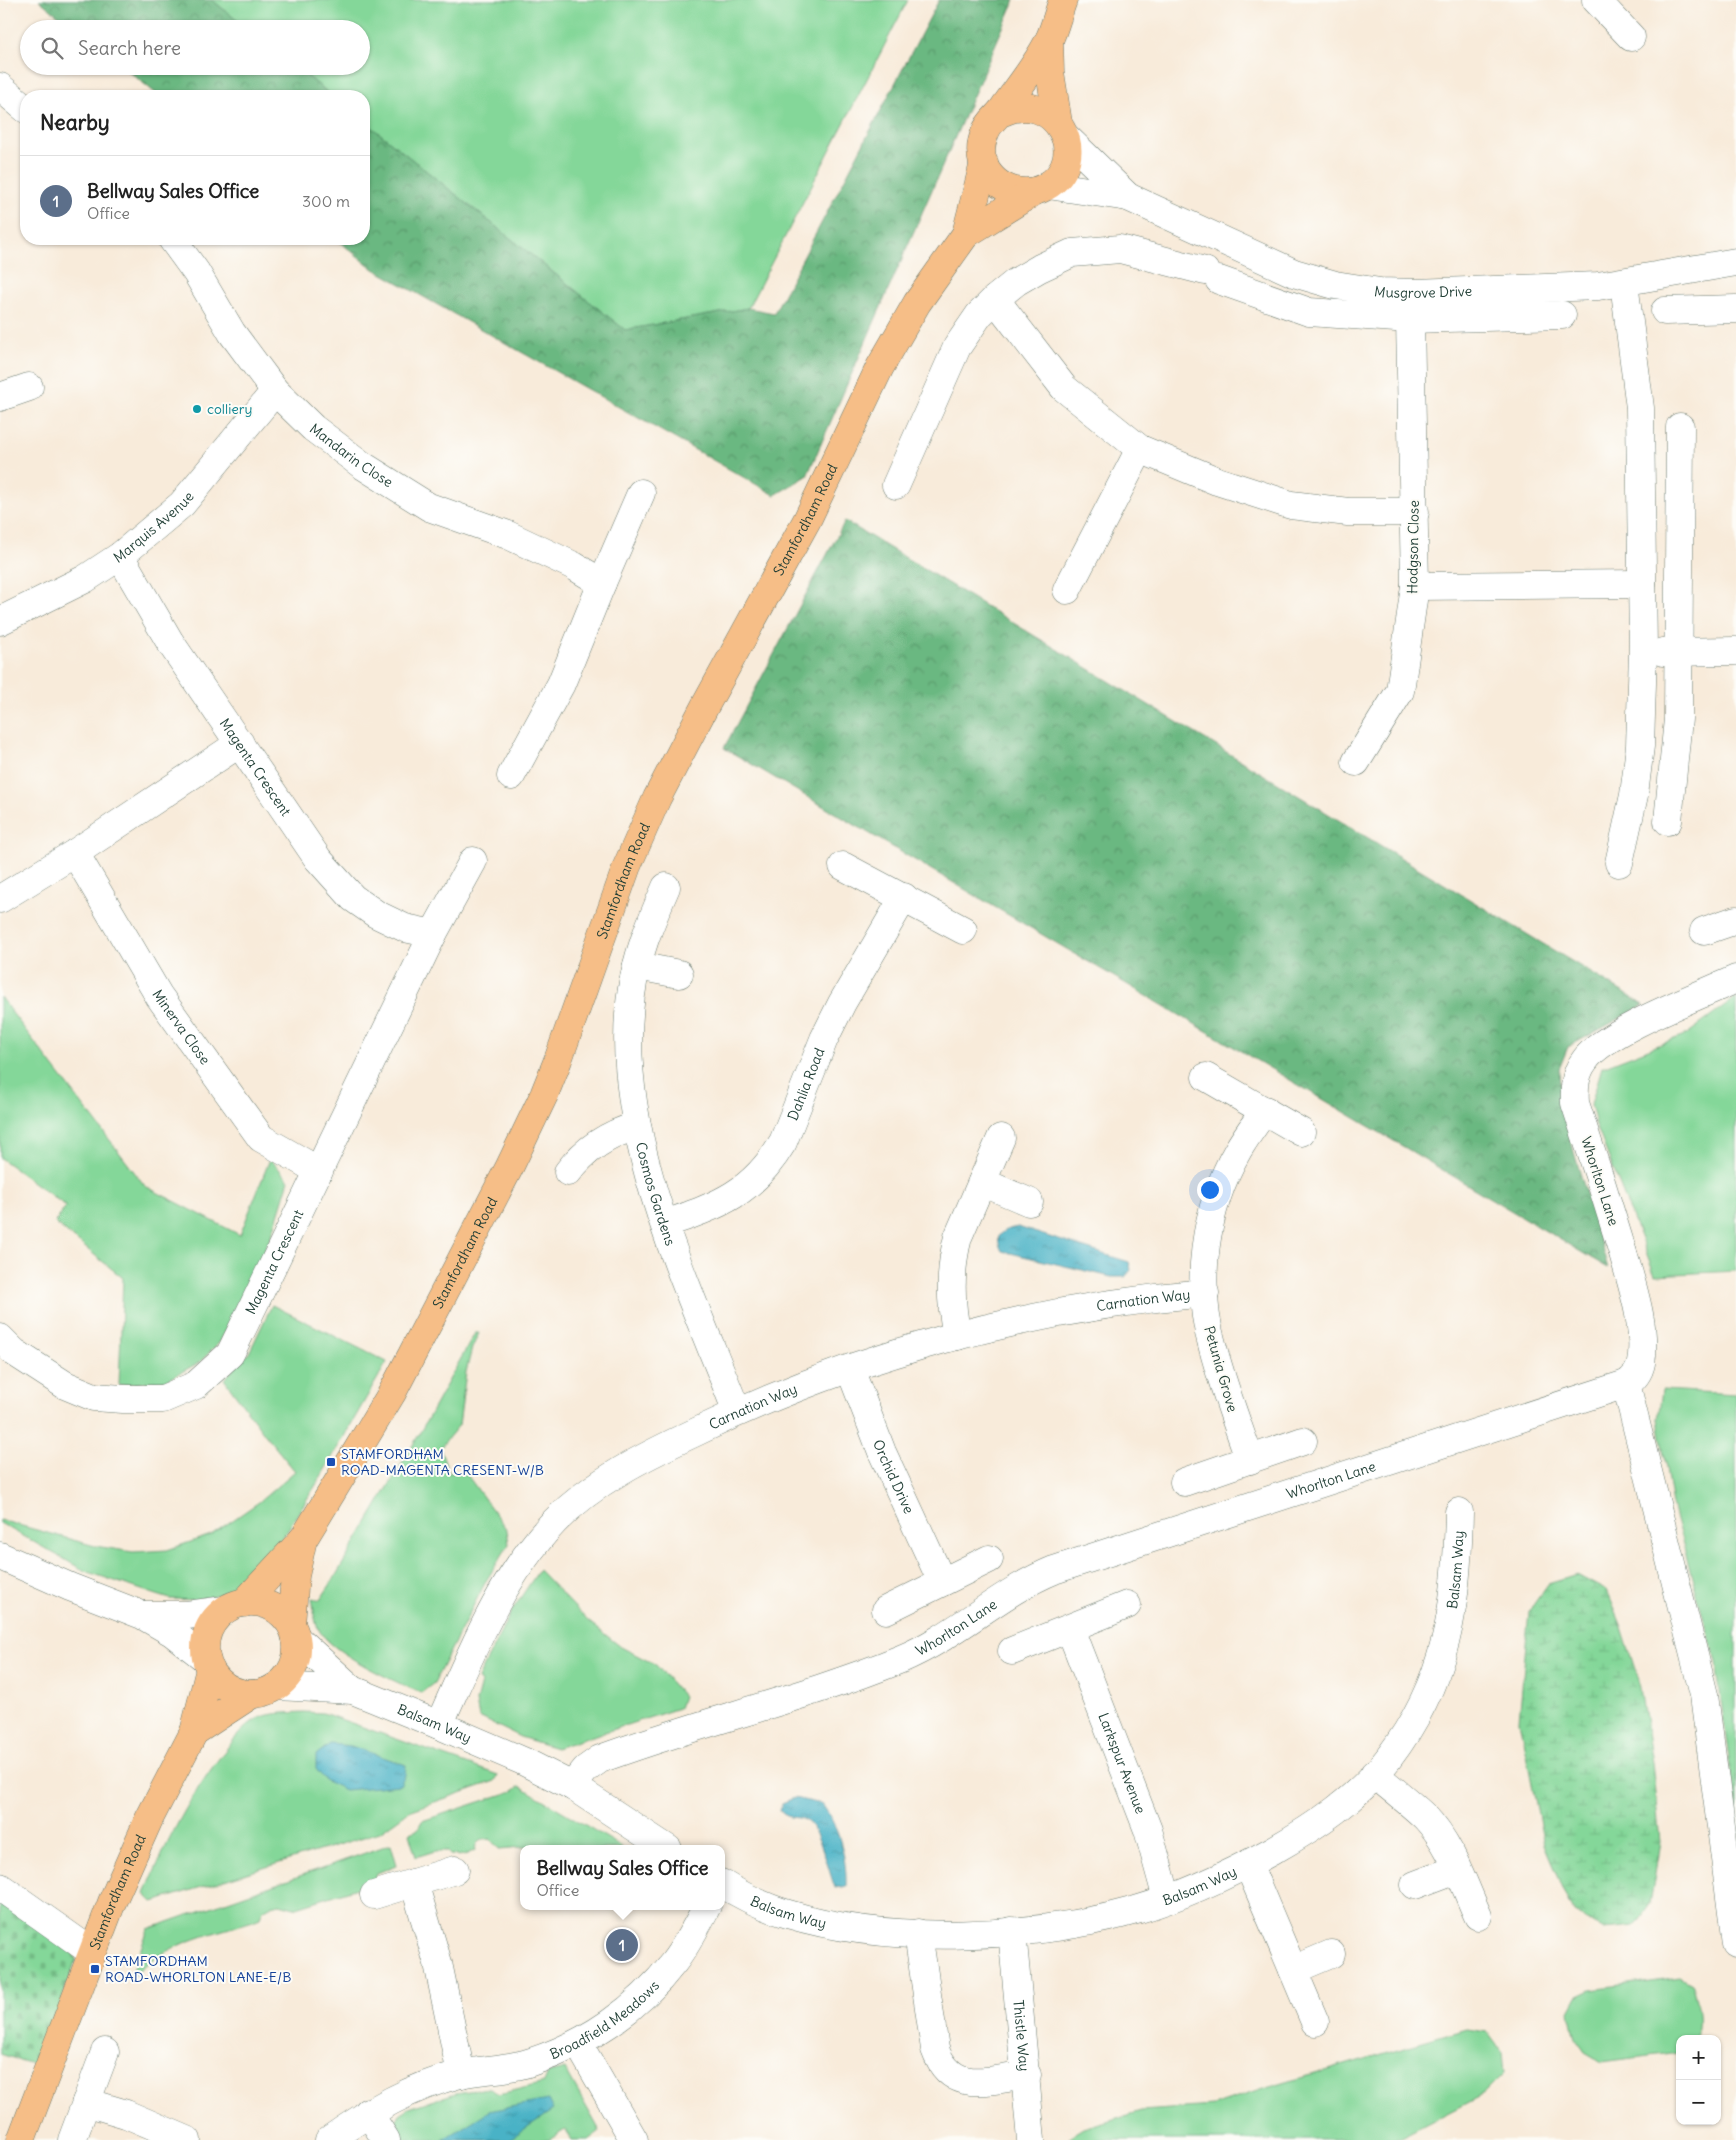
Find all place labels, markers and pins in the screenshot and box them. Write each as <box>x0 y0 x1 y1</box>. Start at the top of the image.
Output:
place label: colliery <box>207 400 253 418</box>
marker: colliery <box>191 403 203 415</box>
place label: STAMFORDHAM ROAD-MAGENTA CRESENT-W/B <box>341 1445 544 1479</box>
marker: STAMFORDHAM ROAD-MAGENTA CRESENT-W/B <box>325 1456 337 1468</box>
pin: 1 <box>606 1926 638 1964</box>
place label: STAMFORDHAM ROAD-WHORLTON LANE-E/B <box>105 1952 291 1986</box>
marker: STAMFORDHAM ROAD-WHORLTON LANE-E/B <box>89 1963 101 1975</box>

